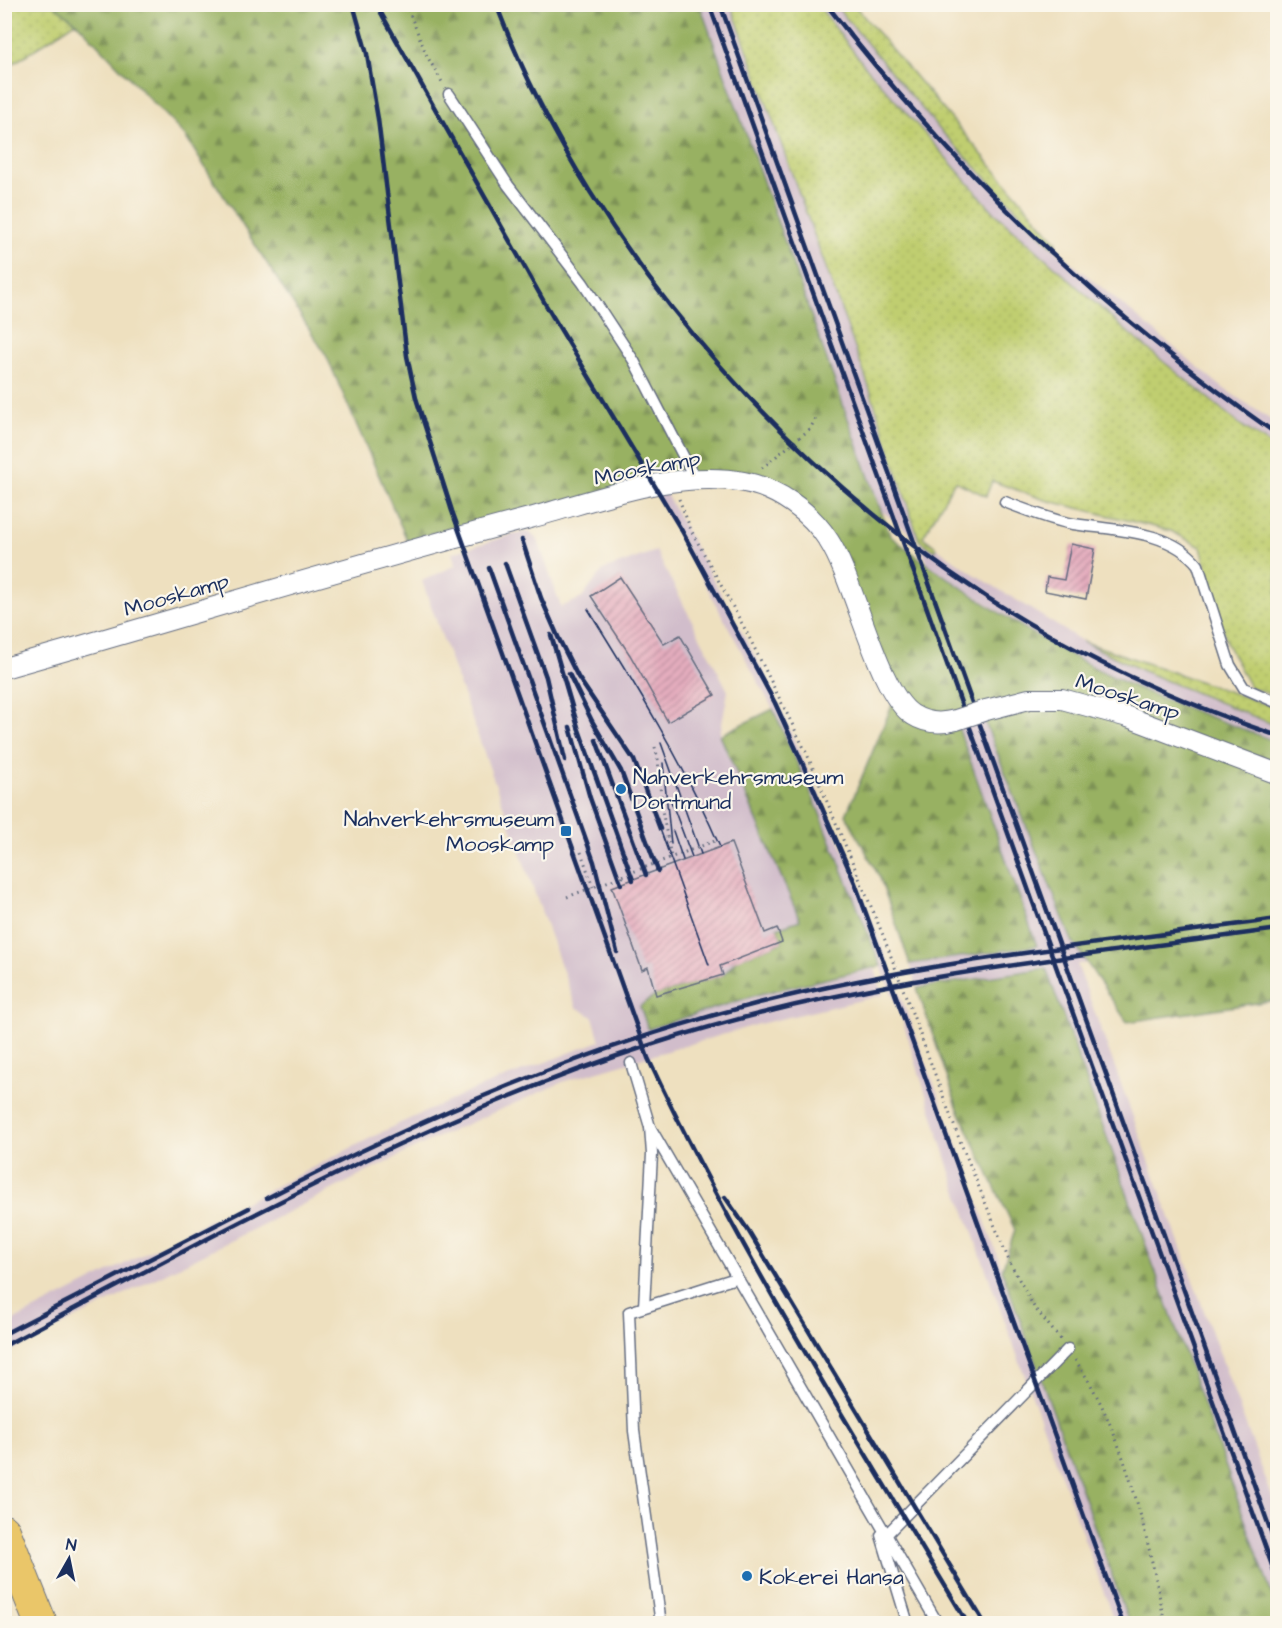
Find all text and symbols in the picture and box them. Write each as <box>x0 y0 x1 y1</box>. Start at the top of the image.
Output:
street label: Mooskamp <box>591 443 703 494</box>
street label: Mooskamp <box>120 566 233 625</box>
street label: Mooskamp <box>1071 666 1184 729</box>
place label: Nahverkehrsmuseum Dortmund <box>633 762 843 818</box>
marker: Nahverkehrsmuseum Dortmund <box>614 782 628 796</box>
place label: Nahverkehrsmuseum Mooskamp <box>344 804 554 860</box>
marker: Nahverkehrsmuseum Mooskamp <box>559 824 573 838</box>
north arrow <box>39 1529 99 1589</box>
text: N <box>65 1534 78 1557</box>
place label: Kokerei Hansa <box>759 1562 904 1593</box>
marker: Kokerei Hansa <box>740 1569 754 1583</box>

